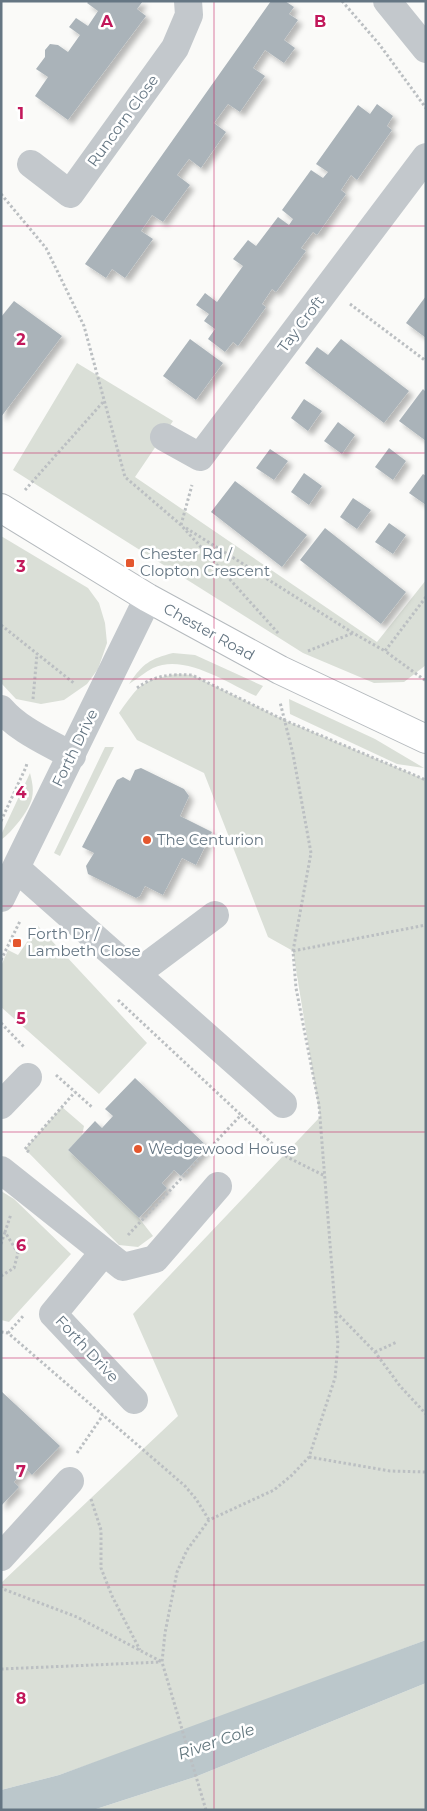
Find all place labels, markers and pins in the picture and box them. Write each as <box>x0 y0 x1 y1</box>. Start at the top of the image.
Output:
place label: Chester Rd / Clopton Crescent <box>140 544 270 580</box>
marker: Chester Rd / Clopton Crescent <box>124 557 136 569</box>
place label: The Centurion <box>157 830 264 849</box>
marker: The Centurion <box>141 834 153 846</box>
place label: Forth Dr / Lambeth Close <box>27 924 140 960</box>
marker: Forth Dr / Lambeth Close <box>11 937 23 949</box>
place label: Wedgewood House <box>148 1139 296 1158</box>
marker: Wedgewood House <box>132 1143 144 1155</box>

